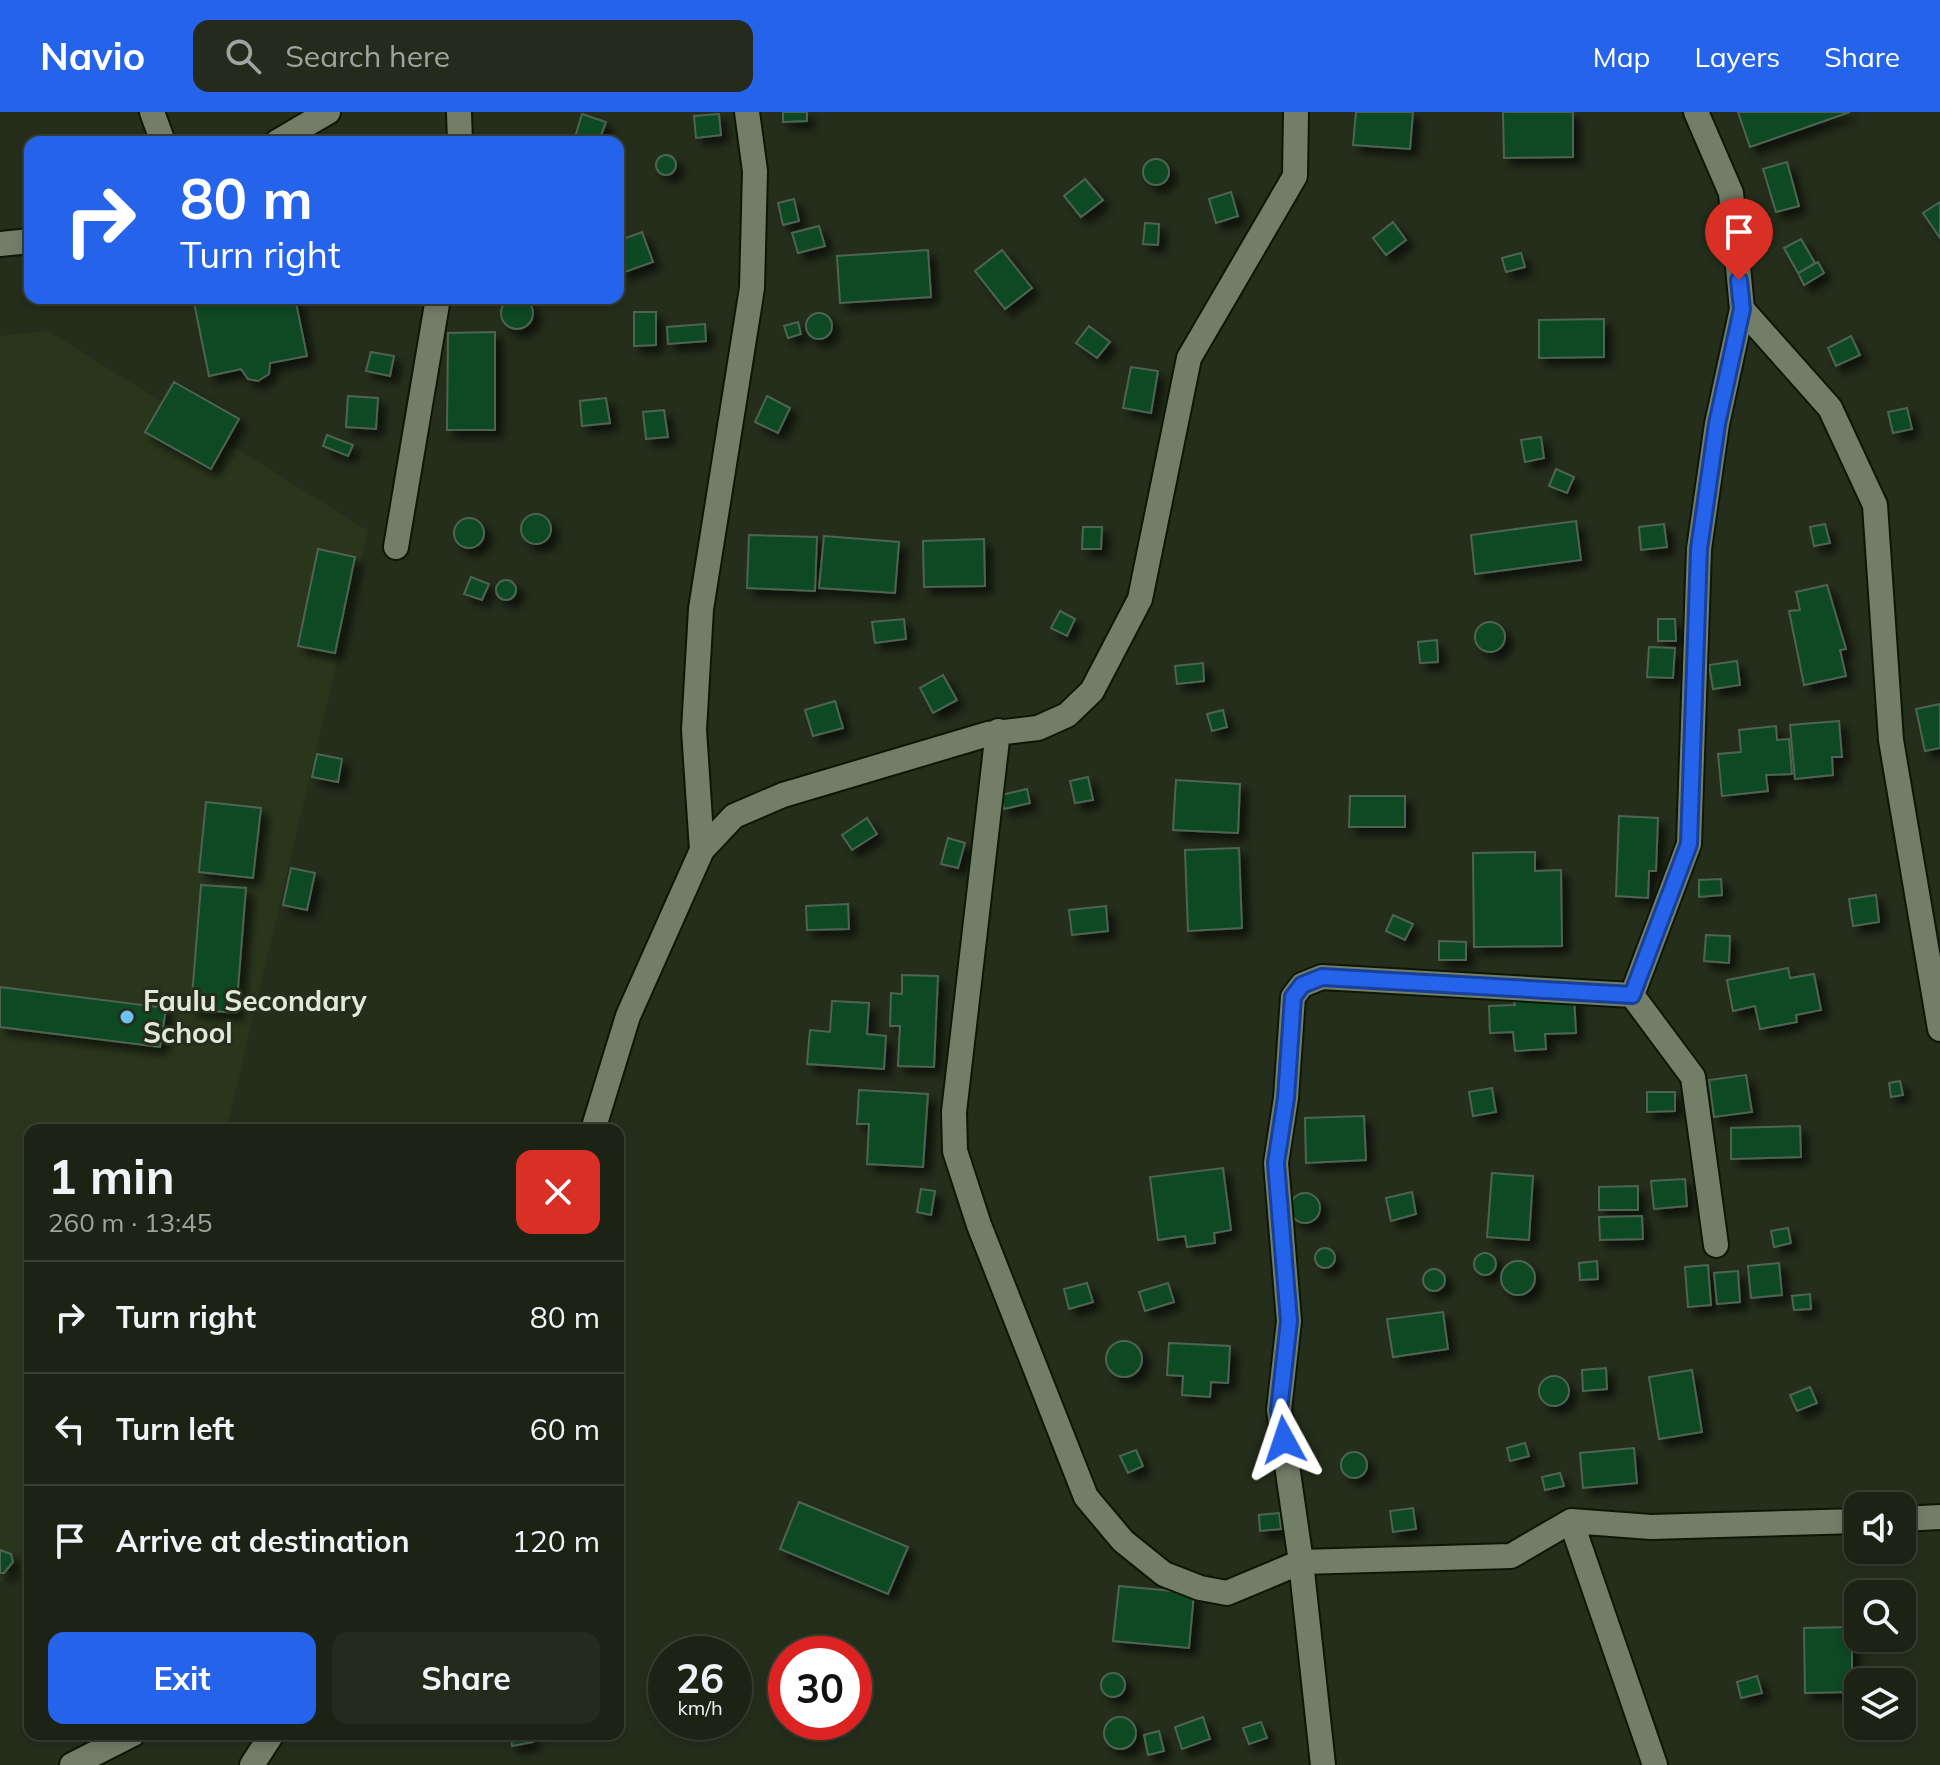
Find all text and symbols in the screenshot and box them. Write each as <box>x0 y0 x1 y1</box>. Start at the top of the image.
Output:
search box <box>193 20 753 92</box>
text: Navio <box>40 32 145 80</box>
icon: search <box>221 34 265 78</box>
text: Search here <box>285 37 450 75</box>
text: Map <box>1593 39 1650 74</box>
text: Layers <box>1694 39 1780 74</box>
text: Share <box>1824 39 1900 74</box>
text: 80 m <box>180 163 313 233</box>
icon: right <box>48 168 152 272</box>
pin <box>1705 198 1773 280</box>
icon: arrive <box>1717 210 1761 254</box>
text: Turn right <box>180 232 341 277</box>
place label: Faulu Secondary School <box>143 983 367 1050</box>
marker: Faulu Secondary School <box>118 1008 136 1026</box>
text: 1 min <box>48 1146 175 1206</box>
button: close <box>516 1150 600 1234</box>
text: 260 m · 13:45 <box>48 1206 212 1239</box>
icon: right <box>48 1295 92 1339</box>
text: Turn right <box>116 1298 256 1336</box>
text: 80 m <box>530 1298 600 1336</box>
position arrow <box>1242 1398 1326 1482</box>
icon: left <box>48 1407 92 1451</box>
text: Turn left <box>116 1410 234 1448</box>
text: 60 m <box>530 1410 600 1448</box>
map controls <box>1844 1492 1916 1740</box>
button: sound <box>1844 1492 1916 1564</box>
icon: arrive <box>48 1519 92 1563</box>
text: Arrive at destination <box>116 1522 410 1560</box>
text: 120 m <box>512 1522 600 1560</box>
button: search <box>1844 1580 1916 1652</box>
button: Exit <box>48 1632 316 1724</box>
button: Share <box>332 1632 600 1724</box>
speed limit sign: 30 <box>768 1636 872 1740</box>
text: 26 <box>676 1653 724 1703</box>
button: layers <box>1844 1668 1916 1740</box>
text: km/h <box>677 1695 723 1720</box>

